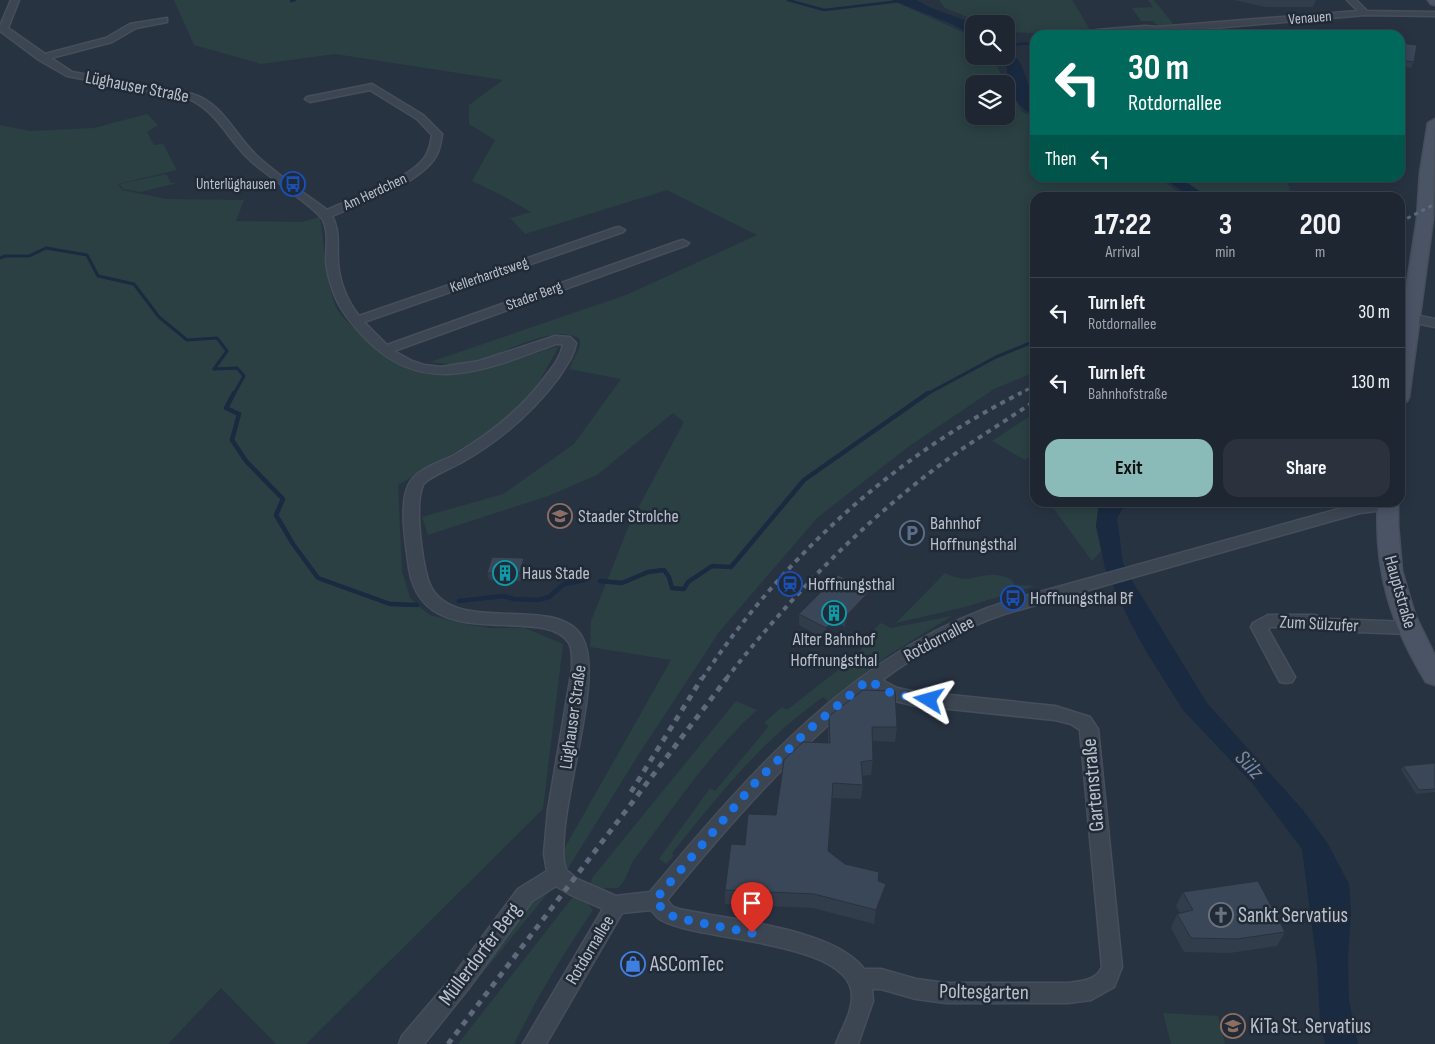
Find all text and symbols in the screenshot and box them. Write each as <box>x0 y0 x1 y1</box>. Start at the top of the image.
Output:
street label: Venauen <box>1288 7 1332 29</box>
map controls <box>965 15 1015 125</box>
button: search <box>965 15 1015 65</box>
text: 30 m <box>1128 47 1189 90</box>
icon: left <box>1045 50 1110 115</box>
street label: Lüghauser Straße <box>83 67 191 107</box>
button: layers <box>965 75 1015 125</box>
text: Rotdornallee <box>1128 90 1222 117</box>
icon: left <box>1086 145 1114 173</box>
text: Then <box>1045 148 1076 171</box>
street label: Am Herdchen <box>339 169 410 215</box>
bus stop icon: Unterlüghausen <box>280 171 306 197</box>
place label: Unterlüghausen <box>196 175 276 194</box>
text: 17:22 <box>1094 207 1151 243</box>
text: 3 <box>1219 207 1232 243</box>
text: 200 <box>1299 207 1341 243</box>
text: Arrival <box>1105 243 1140 262</box>
text: min <box>1215 243 1235 262</box>
text: m <box>1315 243 1325 262</box>
street label: Kellerhardtsweg <box>448 253 531 297</box>
street label: Stader Berg <box>503 277 565 315</box>
text: Turn left <box>1088 292 1145 315</box>
icon: left <box>1045 299 1073 327</box>
text: 30 m <box>1358 301 1390 324</box>
text: Rotdornallee <box>1088 315 1156 334</box>
text: Turn left <box>1088 362 1145 385</box>
icon: left <box>1045 369 1073 397</box>
text: 130 m <box>1352 371 1390 394</box>
text: Bahnhofstraße <box>1088 385 1167 404</box>
button: Exit <box>1045 439 1213 497</box>
button: Share <box>1223 439 1390 497</box>
school or university icon: Staader Strolche <box>547 503 573 529</box>
place label: Staader Strolche <box>578 506 679 527</box>
place label: Bahnhof Hoffnungsthal <box>930 513 1017 555</box>
parking icon: Bahnhof Hoffnungsthal <box>899 520 925 546</box>
street label: Hauptstraße <box>1380 553 1420 631</box>
building icon: Haus Stade <box>492 560 518 586</box>
place label: Haus Stade <box>522 563 590 584</box>
station icon: Hoffnungsthal <box>777 571 803 597</box>
place label: Hoffnungsthal <box>808 574 895 595</box>
bus stop icon: Hoffnungsthal Bf <box>1000 585 1026 611</box>
place label: Hoffnungsthal Bf <box>1030 588 1134 609</box>
building icon: Alter Bahnhof Hoffnungsthal <box>821 600 847 626</box>
street label: Zum Sülzufer <box>1279 611 1359 637</box>
street label: Rotdornallee <box>900 612 978 666</box>
place label: Alter Bahnhof Hoffnungsthal <box>791 629 877 671</box>
street label: Lüghauser Straße <box>555 664 591 770</box>
position arrow <box>902 673 954 725</box>
street label: Gartenstraße <box>1076 737 1110 833</box>
water label: Sülz <box>1229 745 1270 786</box>
pin <box>731 882 773 933</box>
icon: arrive <box>738 889 766 917</box>
street label: Müllerdorfer Berg <box>433 898 527 1010</box>
church icon: Sankt Servatius <box>1208 902 1234 928</box>
place label: Sankt Servatius <box>1238 903 1348 928</box>
street label: Rotdornallee <box>561 912 619 988</box>
shop icon: ASComTec <box>620 951 646 977</box>
place label: ASComTec <box>649 952 724 977</box>
street label: Poltesgarten <box>939 979 1029 1005</box>
school or university icon: KiTa St. Servatius <box>1220 1013 1246 1039</box>
place label: KiTa St. Servatius <box>1250 1014 1371 1039</box>

